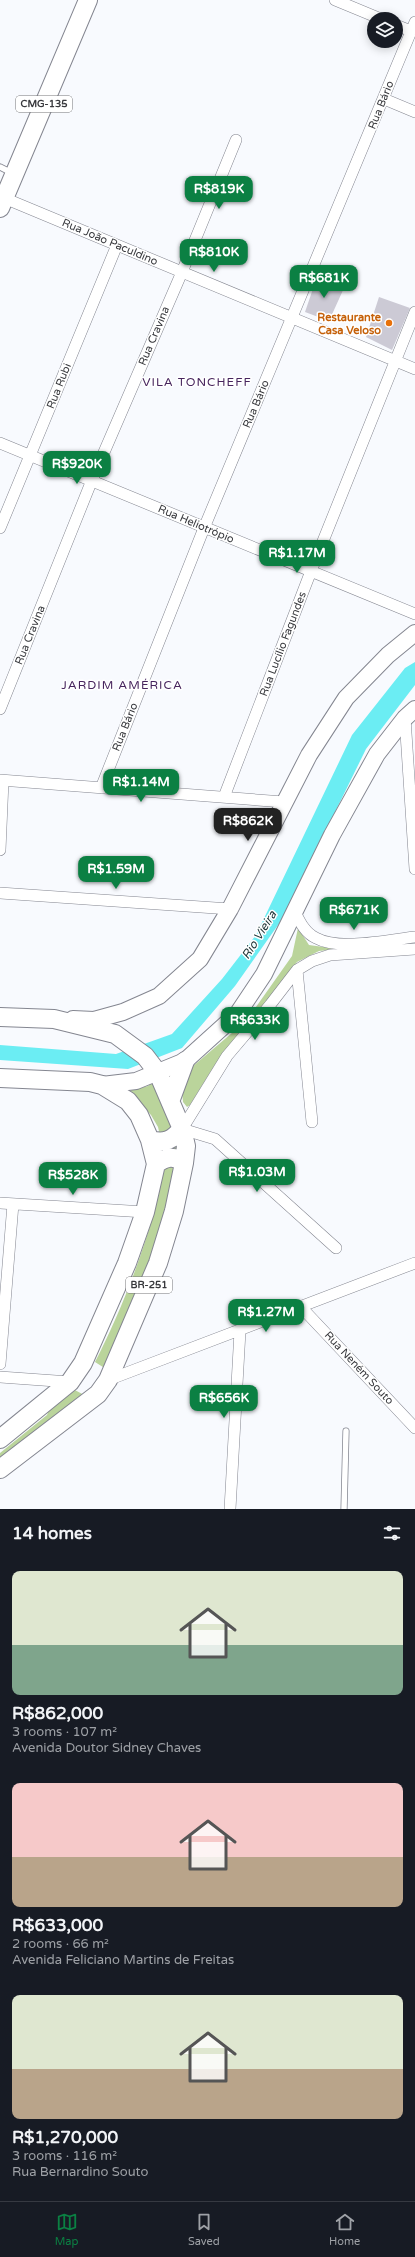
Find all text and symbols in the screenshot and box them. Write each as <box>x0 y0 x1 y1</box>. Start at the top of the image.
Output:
map controls <box>367 12 403 48</box>
button: layers <box>367 12 403 48</box>
street label: Rua Bário <box>365 79 397 131</box>
road number: CMG-135 <box>16 96 72 112</box>
pin: R$819K <box>186 176 252 210</box>
text: R$819K <box>194 181 244 197</box>
street label: Rua João Paculdino <box>60 216 160 268</box>
pin: R$810K <box>181 239 247 273</box>
text: R$810K <box>189 244 239 260</box>
pin: R$681K <box>291 265 357 299</box>
text: R$681K <box>299 270 349 286</box>
street label: Rua Cravina <box>136 305 172 367</box>
place label: Restaurante Casa Veloso <box>317 311 382 337</box>
marker: Restaurante Casa Veloso <box>384 318 394 328</box>
street label: Rua Rubi <box>44 361 74 411</box>
district label: VILA TONCHEFF <box>142 375 252 389</box>
street label: Rua Bário <box>240 378 272 430</box>
pin: R$920K <box>44 451 110 485</box>
text: R$920K <box>52 456 102 472</box>
street label: Rua Heliotrópio <box>156 502 236 546</box>
pin: R$1.17M <box>260 540 334 574</box>
text: R$1.17M <box>268 545 326 561</box>
street label: Rua Lucílio Fagundes <box>257 590 309 698</box>
street label: Rua Cravina <box>12 603 48 667</box>
district label: JARDIM AMÉRICA <box>61 678 183 692</box>
street label: Rua Bário <box>109 701 141 753</box>
pin: R$1.14M <box>104 769 178 803</box>
text: R$1.14M <box>112 774 170 790</box>
pin: R$862K <box>215 808 281 842</box>
text: R$862K <box>223 813 273 829</box>
pin: R$1.59M <box>79 856 153 890</box>
text: R$1.59M <box>87 861 145 877</box>
pin: R$671K <box>321 897 387 931</box>
text: R$671K <box>329 902 379 918</box>
water label: Rio Vieira <box>239 908 279 962</box>
pin: R$633K <box>222 1007 288 1041</box>
text: R$633K <box>230 1012 280 1028</box>
pin: R$1.03M <box>220 1159 294 1193</box>
pin: R$528K <box>40 1162 106 1196</box>
text: R$1.03M <box>228 1164 286 1180</box>
text: R$528K <box>48 1167 98 1183</box>
road number: BR-251 <box>126 1277 172 1293</box>
pin: R$1.27M <box>229 1299 303 1333</box>
text: R$1.27M <box>237 1304 295 1320</box>
street label: Rua Neném Souto <box>322 1329 396 1408</box>
pin: R$656K <box>191 1385 257 1419</box>
text: R$656K <box>199 1390 249 1406</box>
icon: filters <box>381 1522 403 1544</box>
text: 14 homes <box>12 1523 92 1544</box>
icon: home <box>172 1597 244 1669</box>
text: R$862,000 <box>12 1703 103 1724</box>
text: 3 rooms · 107 m² <box>12 1724 117 1740</box>
text: Avenida Doutor Sidney Chaves <box>12 1740 201 1756</box>
icon: home <box>172 1809 244 1881</box>
text: R$633,000 <box>12 1915 103 1936</box>
text: 2 rooms · 66 m² <box>12 1936 109 1952</box>
text: Avenida Feliciano Martins de Freitas <box>12 1952 234 1968</box>
icon: home <box>172 2021 244 2093</box>
text: R$1,270,000 <box>12 2127 118 2148</box>
text: 3 rooms · 116 m² <box>12 2148 117 2164</box>
text: Rua Bernardino Souto <box>12 2164 148 2180</box>
tab: Map <box>55 2211 78 2248</box>
tab: Saved <box>188 2211 220 2248</box>
tab: Home <box>329 2211 360 2248</box>

